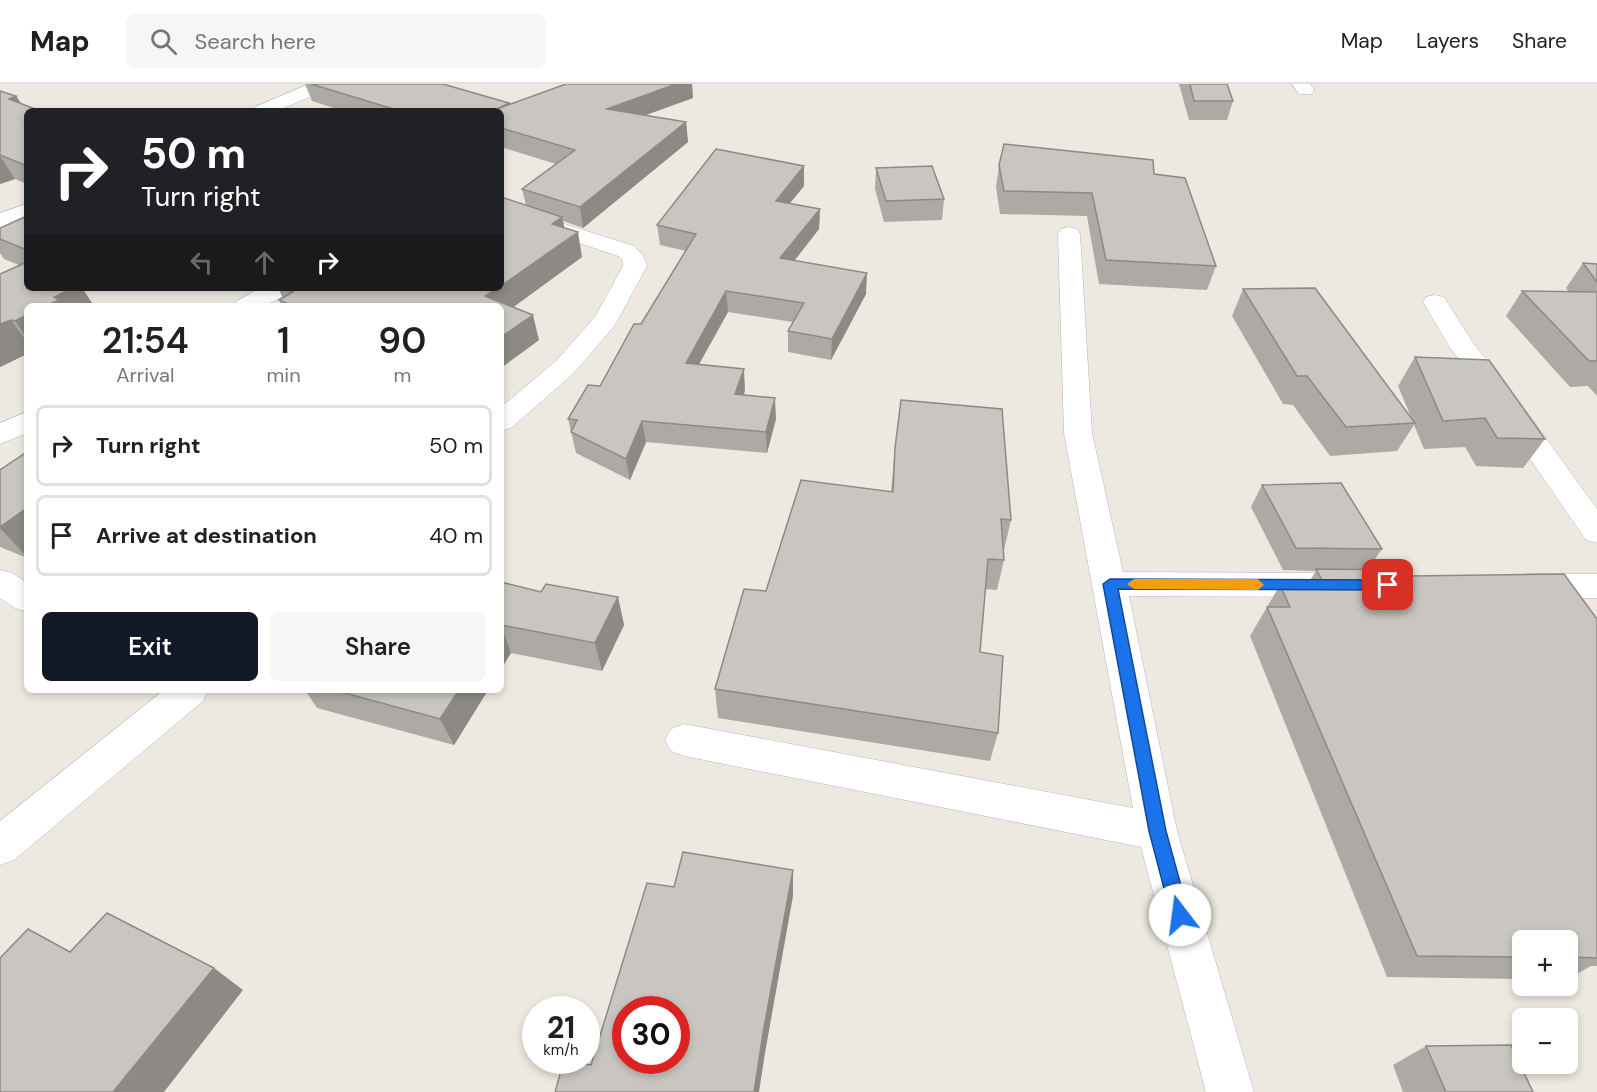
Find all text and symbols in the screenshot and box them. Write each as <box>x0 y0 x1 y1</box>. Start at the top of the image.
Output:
search box <box>126 14 546 68</box>
text: Map <box>30 23 90 60</box>
icon: search <box>147 25 180 58</box>
text: Search here <box>195 27 316 56</box>
text: Map <box>1341 27 1383 55</box>
text: Layers <box>1416 27 1479 55</box>
text: Share <box>1512 27 1567 55</box>
text: 50 m <box>141 126 246 181</box>
icon: right <box>42 132 120 210</box>
text: Turn right <box>141 179 261 214</box>
icon: left <box>185 246 218 279</box>
icon: ahead <box>248 246 281 279</box>
icon: right <box>311 246 344 279</box>
text: 21:54 <box>102 317 189 364</box>
text: 1 <box>277 317 290 364</box>
text: 90 <box>378 317 426 364</box>
text: Arrival <box>116 362 174 388</box>
text: min <box>267 362 301 388</box>
text: m <box>393 362 411 388</box>
icon: right <box>45 429 78 462</box>
text: Turn right <box>96 431 201 460</box>
text: 50 m <box>429 431 483 460</box>
icon: arrive <box>45 519 78 552</box>
text: Arrive at destination <box>96 521 317 550</box>
text: 40 m <box>429 521 483 550</box>
pin <box>1362 559 1413 610</box>
icon: arrive <box>1371 568 1404 601</box>
button: Exit <box>42 612 258 681</box>
button: Share <box>270 612 486 681</box>
position arrow <box>1148 883 1212 947</box>
map controls <box>1512 930 1578 1074</box>
button: + <box>1512 930 1578 996</box>
speed limit sign: 30 <box>612 996 690 1074</box>
text: 21 <box>547 1008 575 1047</box>
button: − <box>1512 1008 1578 1074</box>
text: km/h <box>543 1040 579 1060</box>

